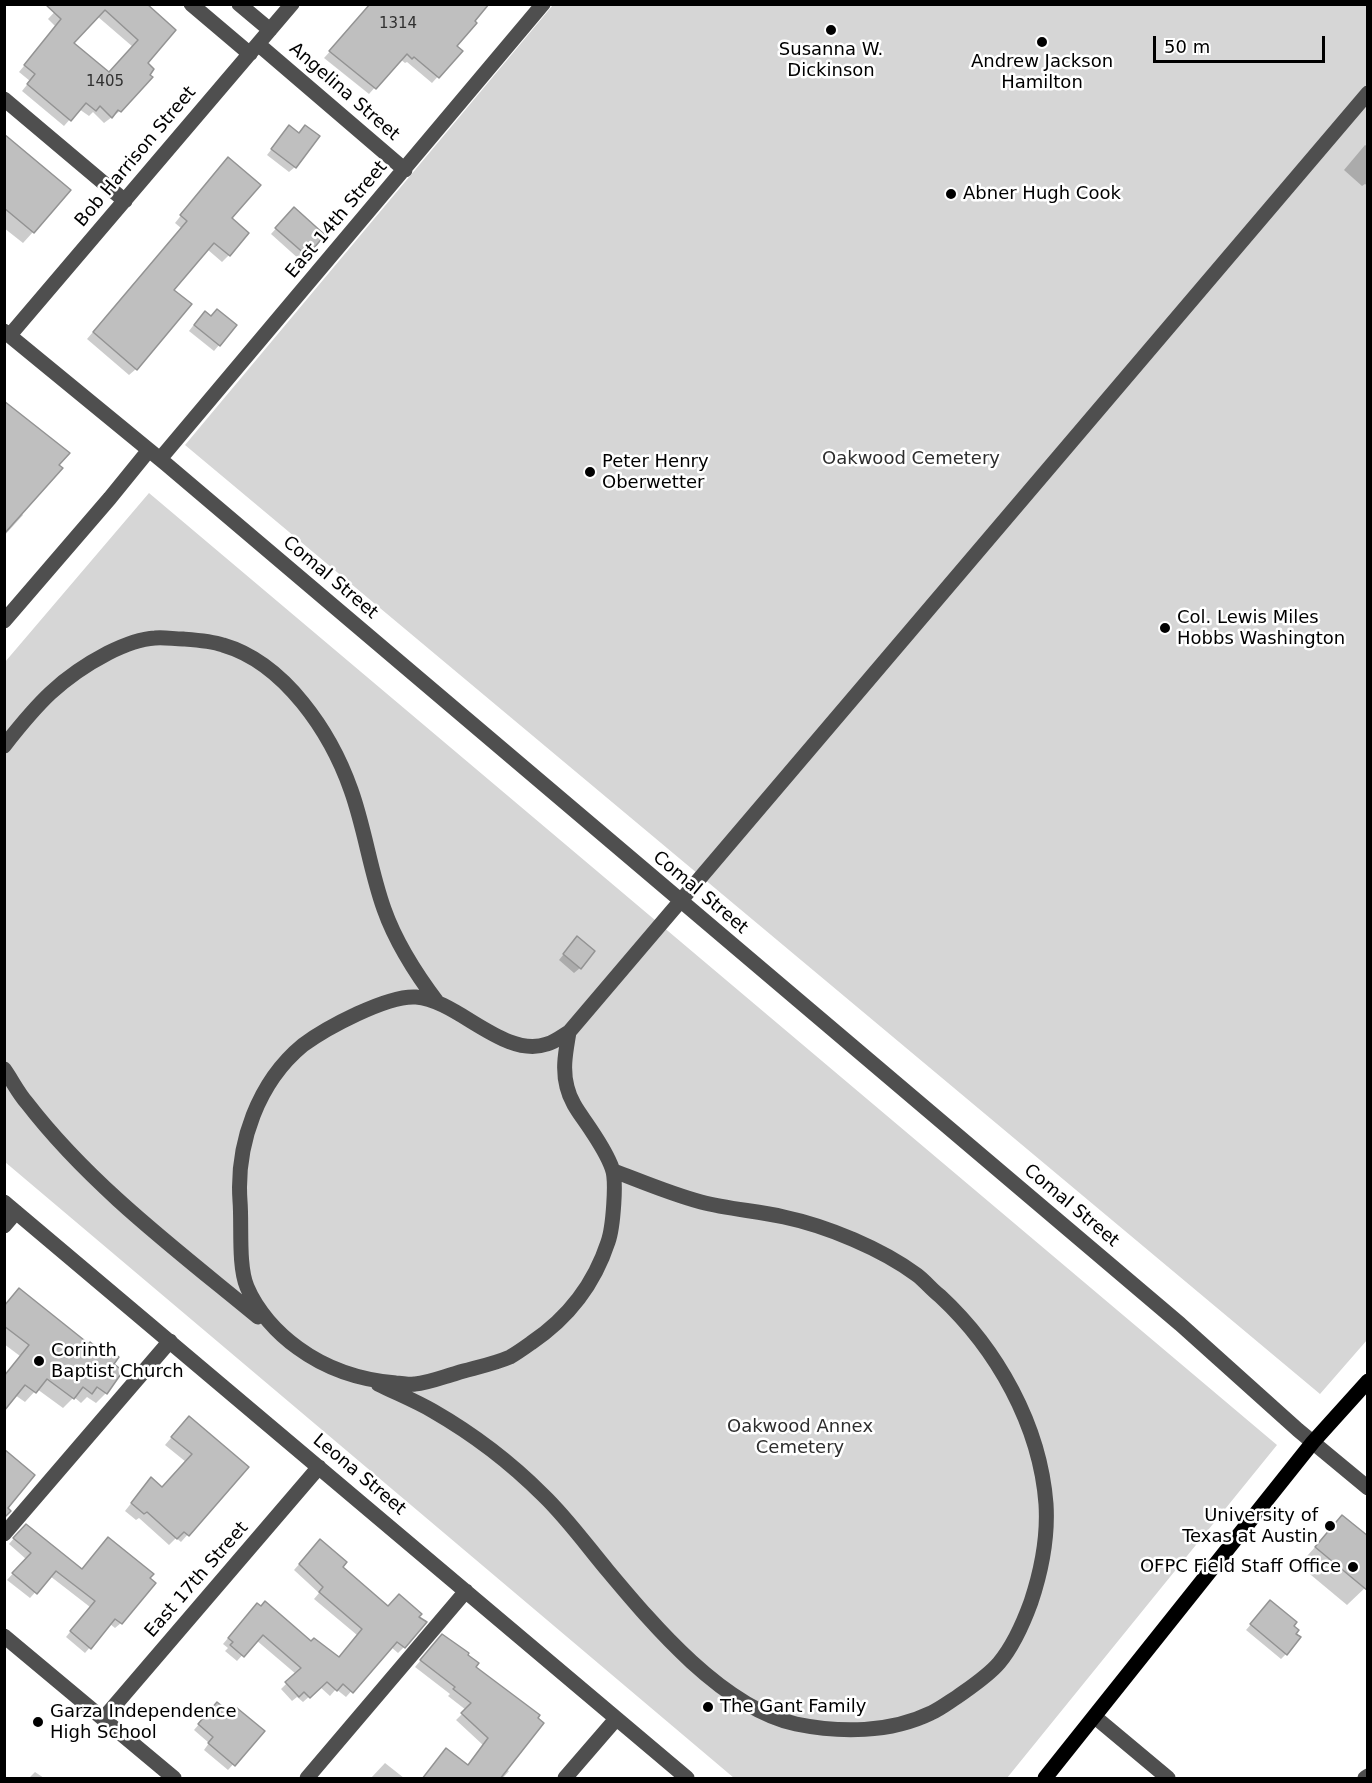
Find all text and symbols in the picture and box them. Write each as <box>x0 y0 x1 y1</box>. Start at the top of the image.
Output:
house number: 1314 <box>379 15 417 33</box>
marker: Susanna W. Dickinson <box>824 23 838 37</box>
scale bar <box>1156 24 1328 62</box>
marker: Andrew Jackson Hamilton <box>1035 35 1049 49</box>
text: 50 m <box>1164 36 1210 57</box>
street label: Angelina Street <box>284 38 404 146</box>
place label: Susanna W. Dickinson <box>779 39 883 82</box>
place label: Andrew Jackson Hamilton <box>971 51 1113 94</box>
house number: 1405 <box>86 73 124 91</box>
street label: Bob Harrison Street <box>71 82 201 232</box>
street label: East 14th Street <box>282 157 392 283</box>
place label: Abner Hugh Cook <box>963 183 1121 205</box>
marker: Abner Hugh Cook <box>944 187 958 201</box>
park label: Oakwood Cemetery <box>822 448 1000 470</box>
place label: Peter Henry Oberwetter <box>602 451 709 494</box>
marker: Peter Henry Oberwetter <box>583 465 597 479</box>
street label: Comal Street <box>278 532 382 624</box>
place label: Col. Lewis Miles Hobbs Washington <box>1177 607 1345 650</box>
marker: Col. Lewis Miles Hobbs Washington <box>1158 621 1172 635</box>
street label: Comal Street <box>648 847 752 939</box>
street label: Comal Street <box>1019 1160 1123 1252</box>
place label: Corinth Baptist Church <box>51 1340 184 1382</box>
marker: Corinth Baptist Church <box>32 1354 46 1368</box>
park label: Oakwood Annex Cemetery <box>727 1416 873 1458</box>
street label: Leona Street <box>308 1430 410 1520</box>
place label: University of Texas at Austin <box>1182 1505 1318 1547</box>
street label: East 17th Street <box>141 1518 253 1642</box>
marker: University of Texas at Austin <box>1323 1519 1337 1533</box>
place label: OFPC Field Staff Office <box>1140 1556 1341 1578</box>
marker: OFPC Field Staff Office <box>1346 1560 1360 1574</box>
place label: The Gant Family <box>720 1696 866 1718</box>
marker: The Gant Family <box>701 1700 715 1714</box>
place label: Garza Independence High School <box>50 1701 237 1744</box>
marker: Garza Independence High School <box>31 1715 45 1729</box>

